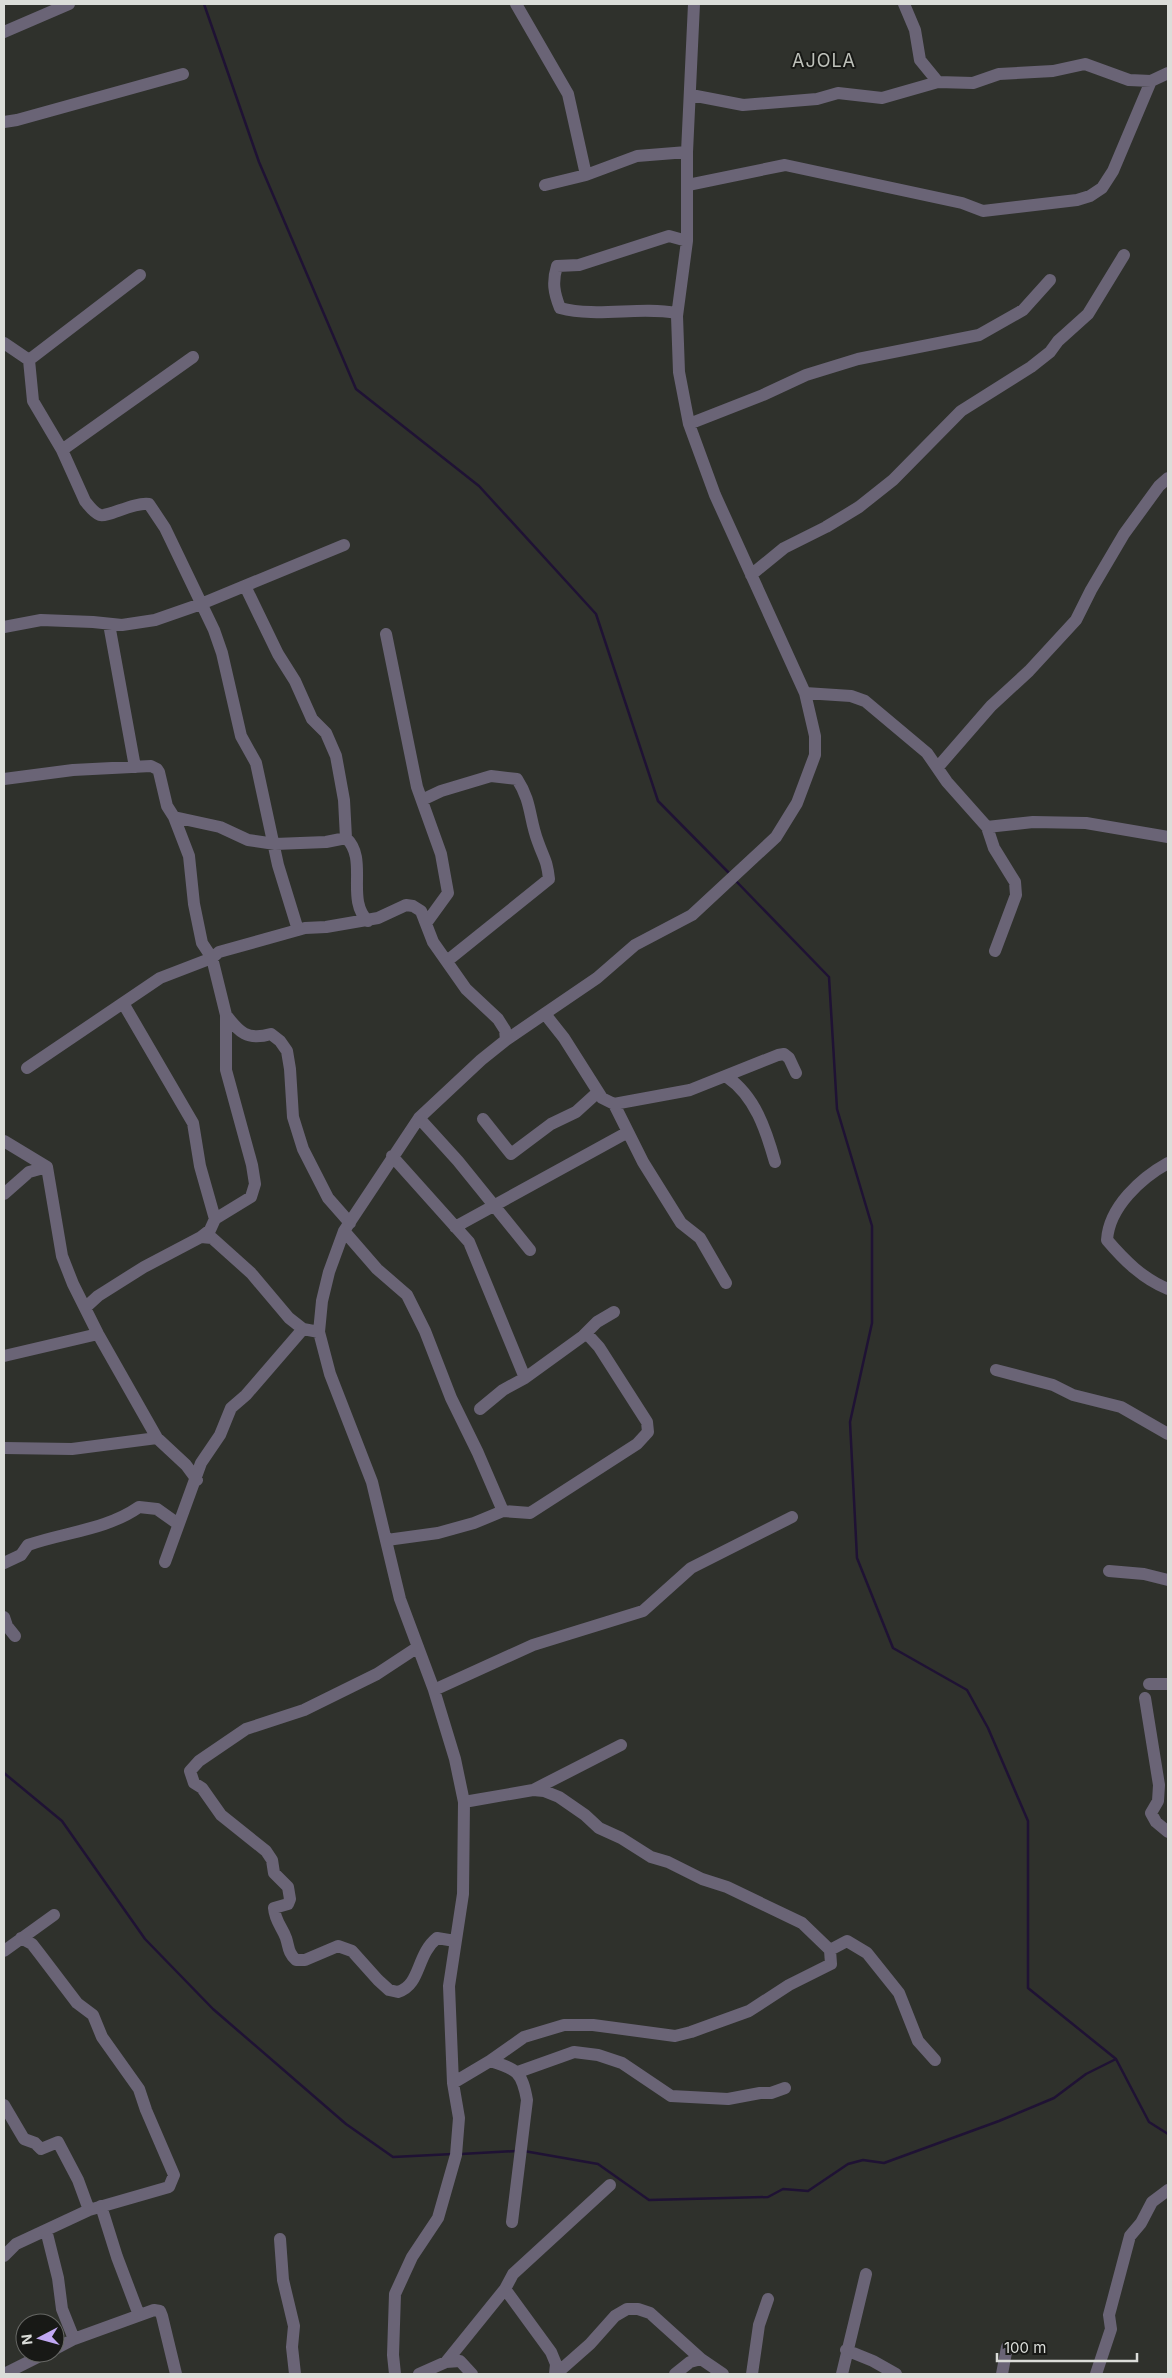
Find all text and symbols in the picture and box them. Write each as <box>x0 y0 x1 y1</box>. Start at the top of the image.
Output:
district label: AJOLA <box>792 50 856 71</box>
north arrow <box>15 2313 65 2363</box>
scale bar <box>997 2330 1137 2362</box>
text: N <box>18 2333 36 2346</box>
text: 100 m <box>1004 2338 1046 2357</box>

